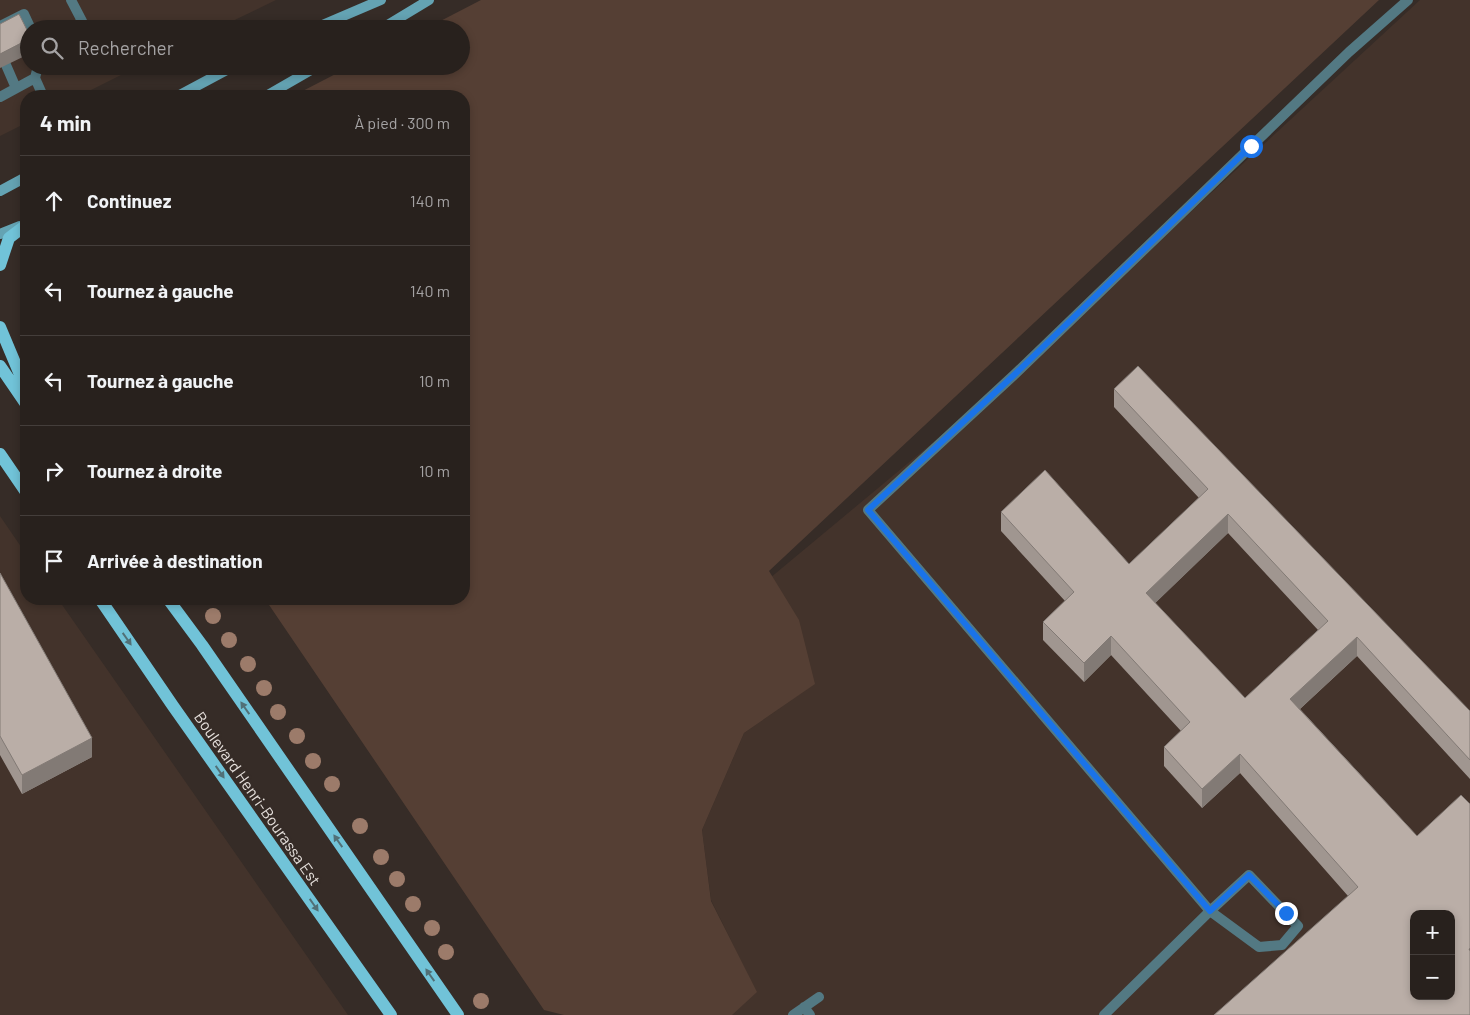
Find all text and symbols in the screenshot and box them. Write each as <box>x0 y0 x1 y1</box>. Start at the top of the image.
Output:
search box <box>20 20 470 75</box>
icon: search <box>38 34 66 62</box>
text: Rechercher <box>78 36 174 59</box>
text: 4 min <box>40 110 91 135</box>
text: À pied · 300 m <box>354 113 450 132</box>
route start <box>1240 135 1263 158</box>
icon: ahead <box>40 187 68 215</box>
text: Continuez <box>87 189 171 212</box>
text: 140 m <box>410 191 450 210</box>
icon: left <box>40 277 68 305</box>
text: Tournez à gauche <box>87 279 234 302</box>
text: 140 m <box>410 281 450 300</box>
icon: left <box>40 367 68 395</box>
text: Tournez à gauche <box>87 369 234 392</box>
text: 10 m <box>419 371 450 390</box>
icon: right <box>40 457 68 485</box>
text: Tournez à droite <box>87 459 223 482</box>
text: 10 m <box>419 461 450 480</box>
icon: arrive <box>40 547 68 575</box>
text: Arrivée à destination <box>87 549 263 572</box>
one-way arrow <box>122 632 132 646</box>
one-way arrow <box>240 701 250 715</box>
street label: Boulevard Henri-Bourassa Est <box>191 708 325 888</box>
one-way arrow <box>215 765 225 779</box>
one-way arrow <box>333 835 343 848</box>
one-way arrow <box>309 898 319 912</box>
route end <box>1275 902 1298 925</box>
map controls <box>1410 910 1455 1000</box>
button: + <box>1410 910 1455 955</box>
button: − <box>1410 955 1455 1000</box>
one-way arrow <box>425 968 435 982</box>

